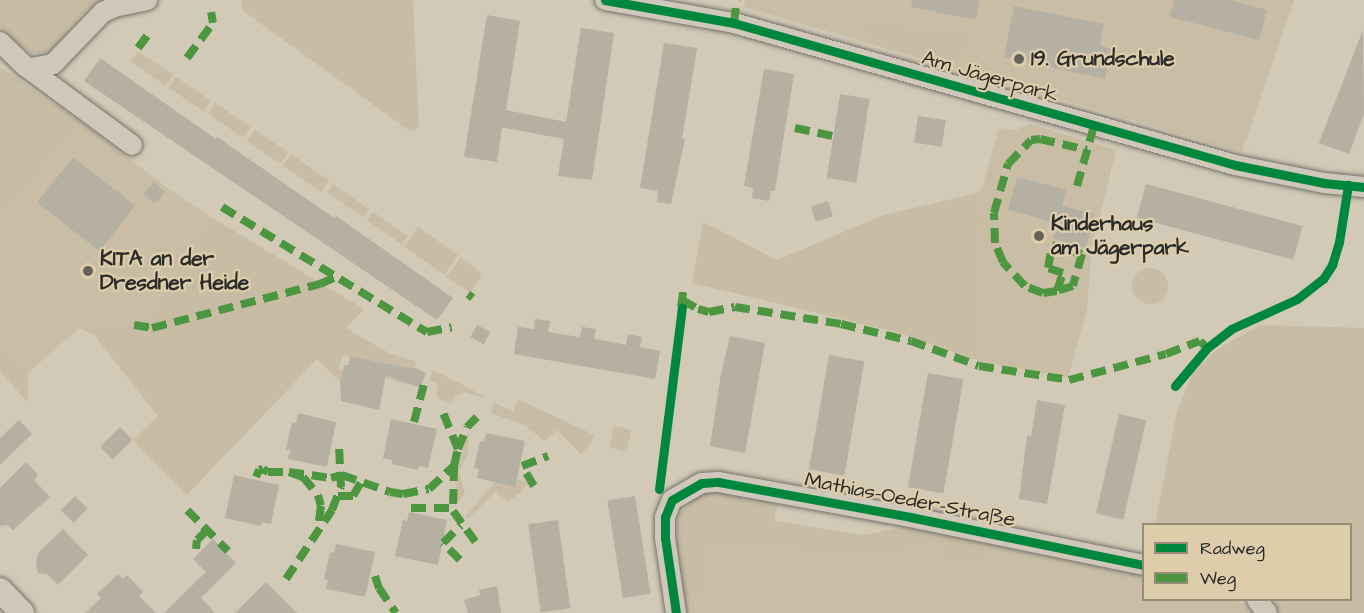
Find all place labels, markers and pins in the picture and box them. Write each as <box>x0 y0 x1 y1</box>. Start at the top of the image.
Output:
place label: 19. Grundschule <box>1031 46 1175 72</box>
marker: 19. Grundschule <box>1012 52 1026 66</box>
place label: Kinderhaus am Jägerpark <box>1051 211 1189 261</box>
marker: Kinderhaus am Jägerpark <box>1032 229 1046 243</box>
place label: KITA an der Dresdner Heide <box>100 246 249 296</box>
marker: KITA an der Dresdner Heide <box>81 264 95 278</box>

